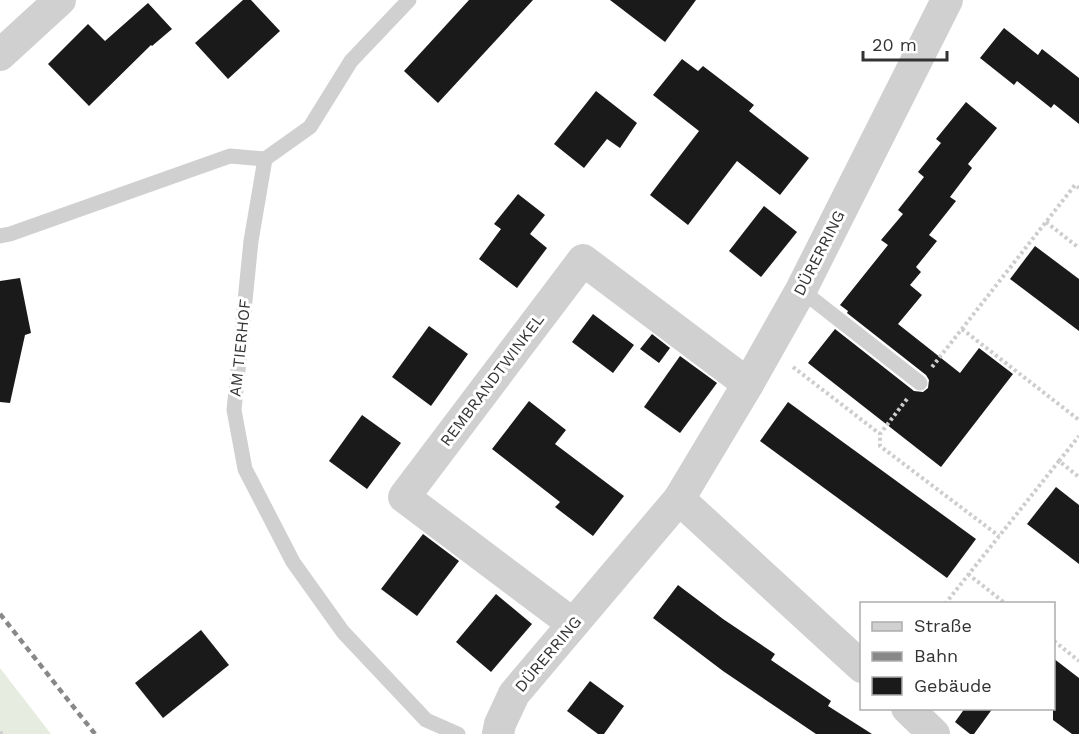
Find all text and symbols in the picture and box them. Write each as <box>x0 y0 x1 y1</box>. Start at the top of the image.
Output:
scale bar <box>863 24 947 62</box>
text: 20 m <box>872 34 917 55</box>
street label: DÜRERRING <box>789 207 849 299</box>
street label: AM TIERHOF <box>225 298 255 398</box>
street label: REMBRANDTWINKEL <box>436 310 548 450</box>
legend <box>860 602 1055 710</box>
street label: DÜRERRING <box>511 612 585 696</box>
text: Straße <box>914 615 972 636</box>
text: Bahn <box>914 645 958 666</box>
text: Gebäude <box>914 675 992 696</box>

